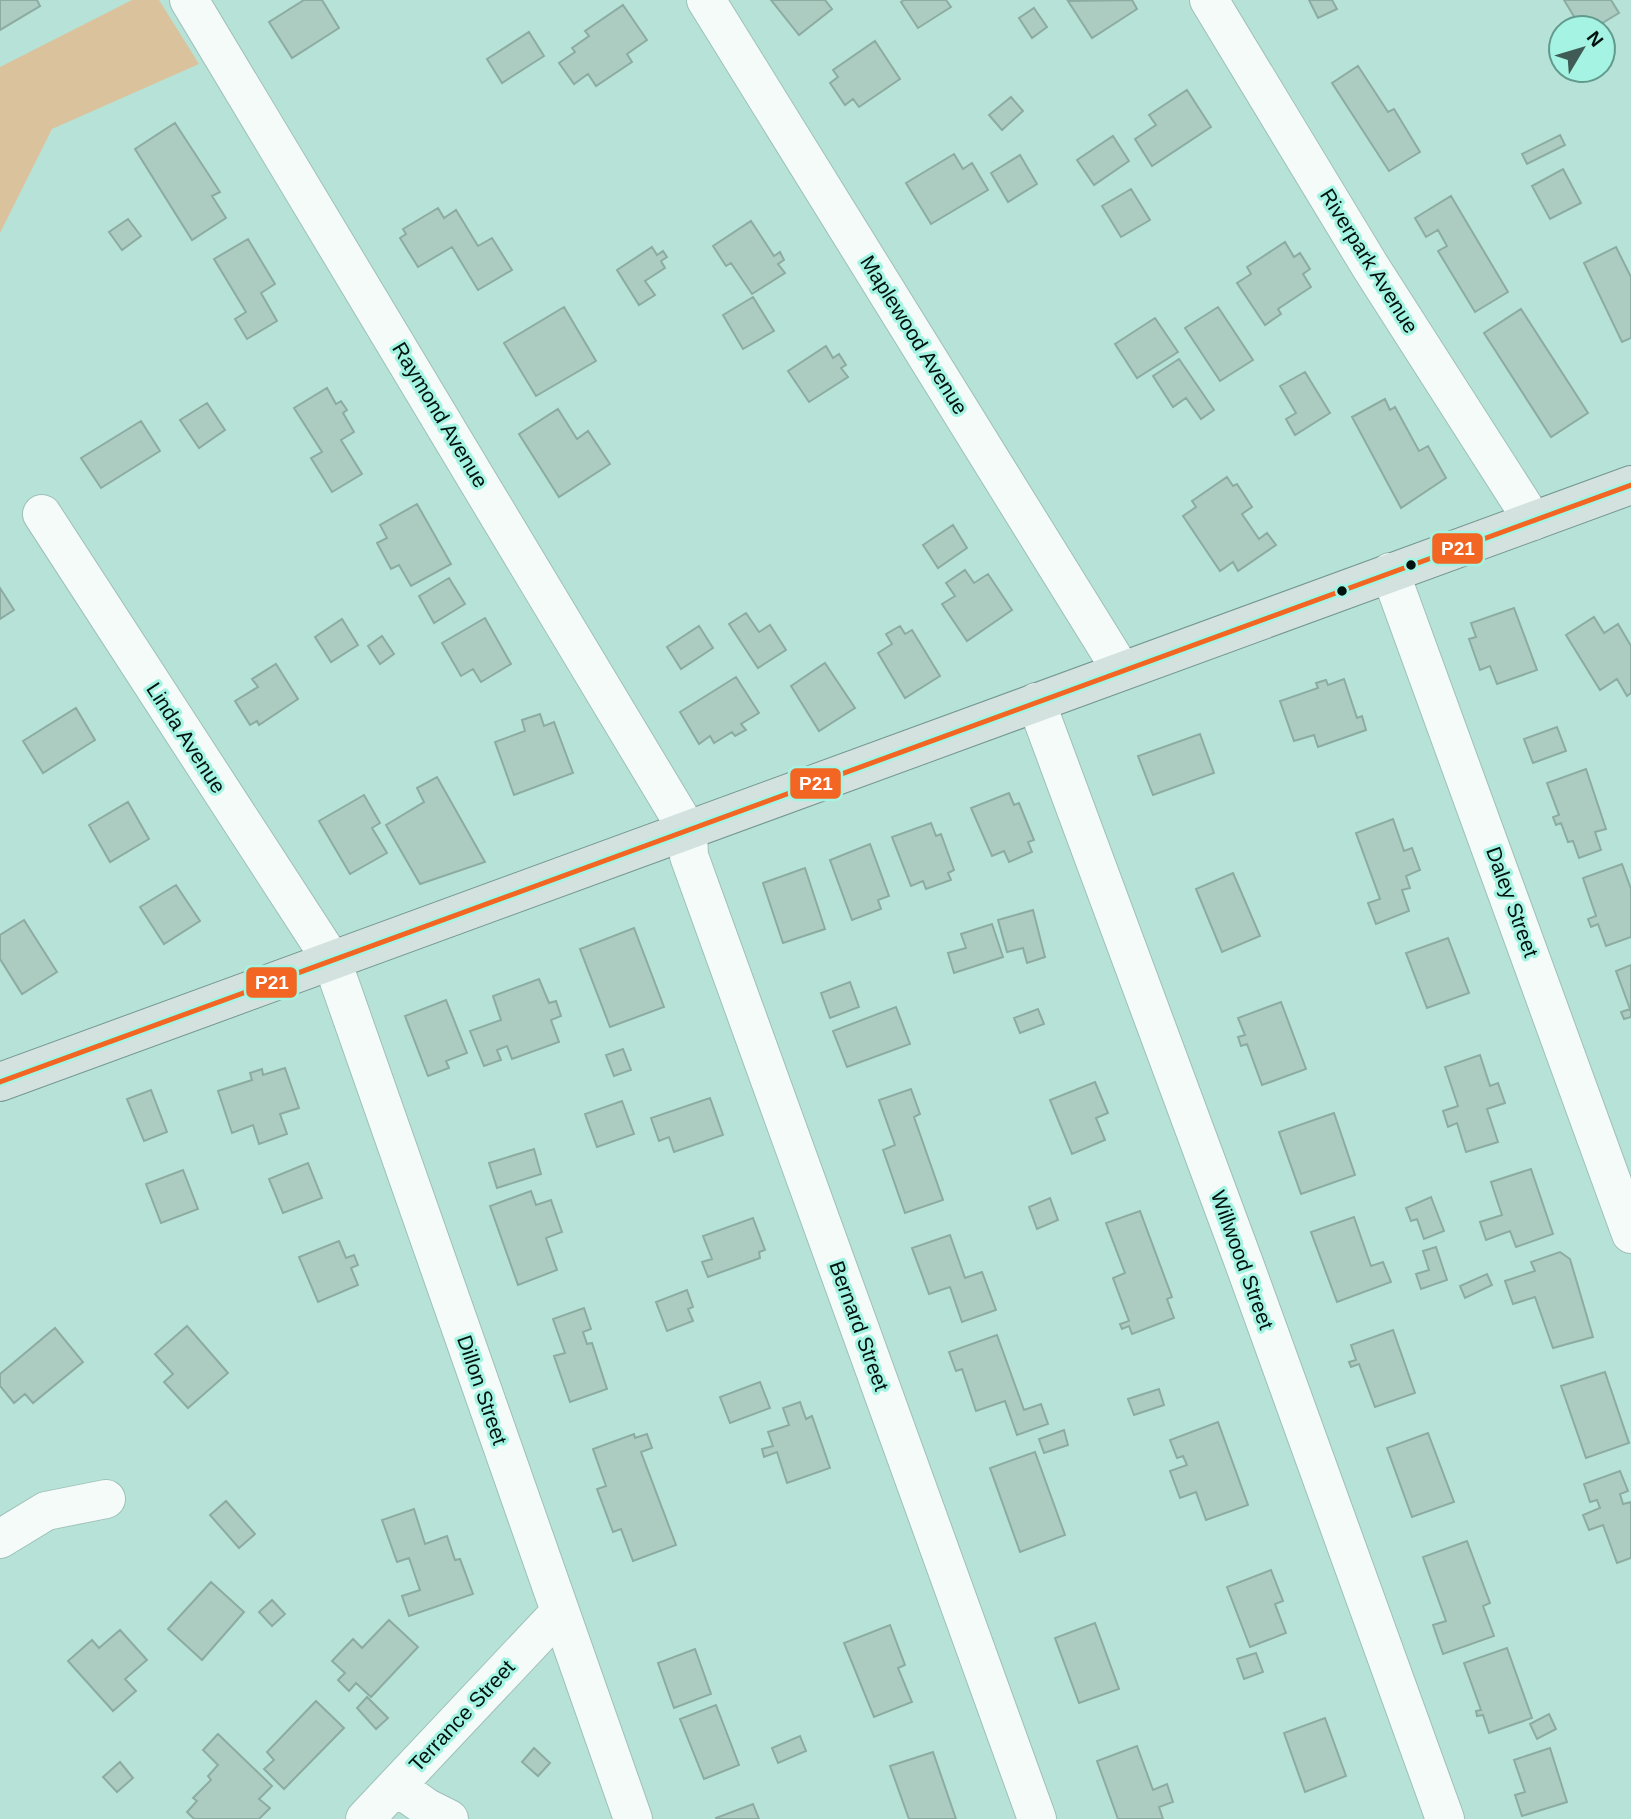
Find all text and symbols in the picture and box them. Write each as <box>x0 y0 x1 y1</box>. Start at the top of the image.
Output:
north arrow <box>1547 14 1617 84</box>
text: N <box>1583 27 1608 51</box>
street label: Riverpark Avenue <box>1316 185 1423 337</box>
street label: Maplewood Avenue <box>856 251 973 418</box>
street label: Raymond Avenue <box>388 338 493 492</box>
line badge: P21 <box>1431 532 1484 565</box>
text: P21 <box>1441 538 1475 559</box>
unlabelled marker <box>1404 558 1418 572</box>
unlabelled marker <box>1335 584 1349 598</box>
street label: Linda Avenue <box>142 678 231 797</box>
line badge: P21 <box>789 767 842 800</box>
text: P21 <box>799 773 833 794</box>
street label: Daley Street <box>1482 844 1543 960</box>
line badge: P21 <box>245 966 298 999</box>
text: P21 <box>255 972 289 993</box>
street label: Willwood Street <box>1207 1187 1278 1332</box>
street label: Bernard Street <box>825 1258 894 1394</box>
street label: Dillon Street <box>453 1332 512 1448</box>
street label: Terrance Street <box>404 1655 519 1776</box>

